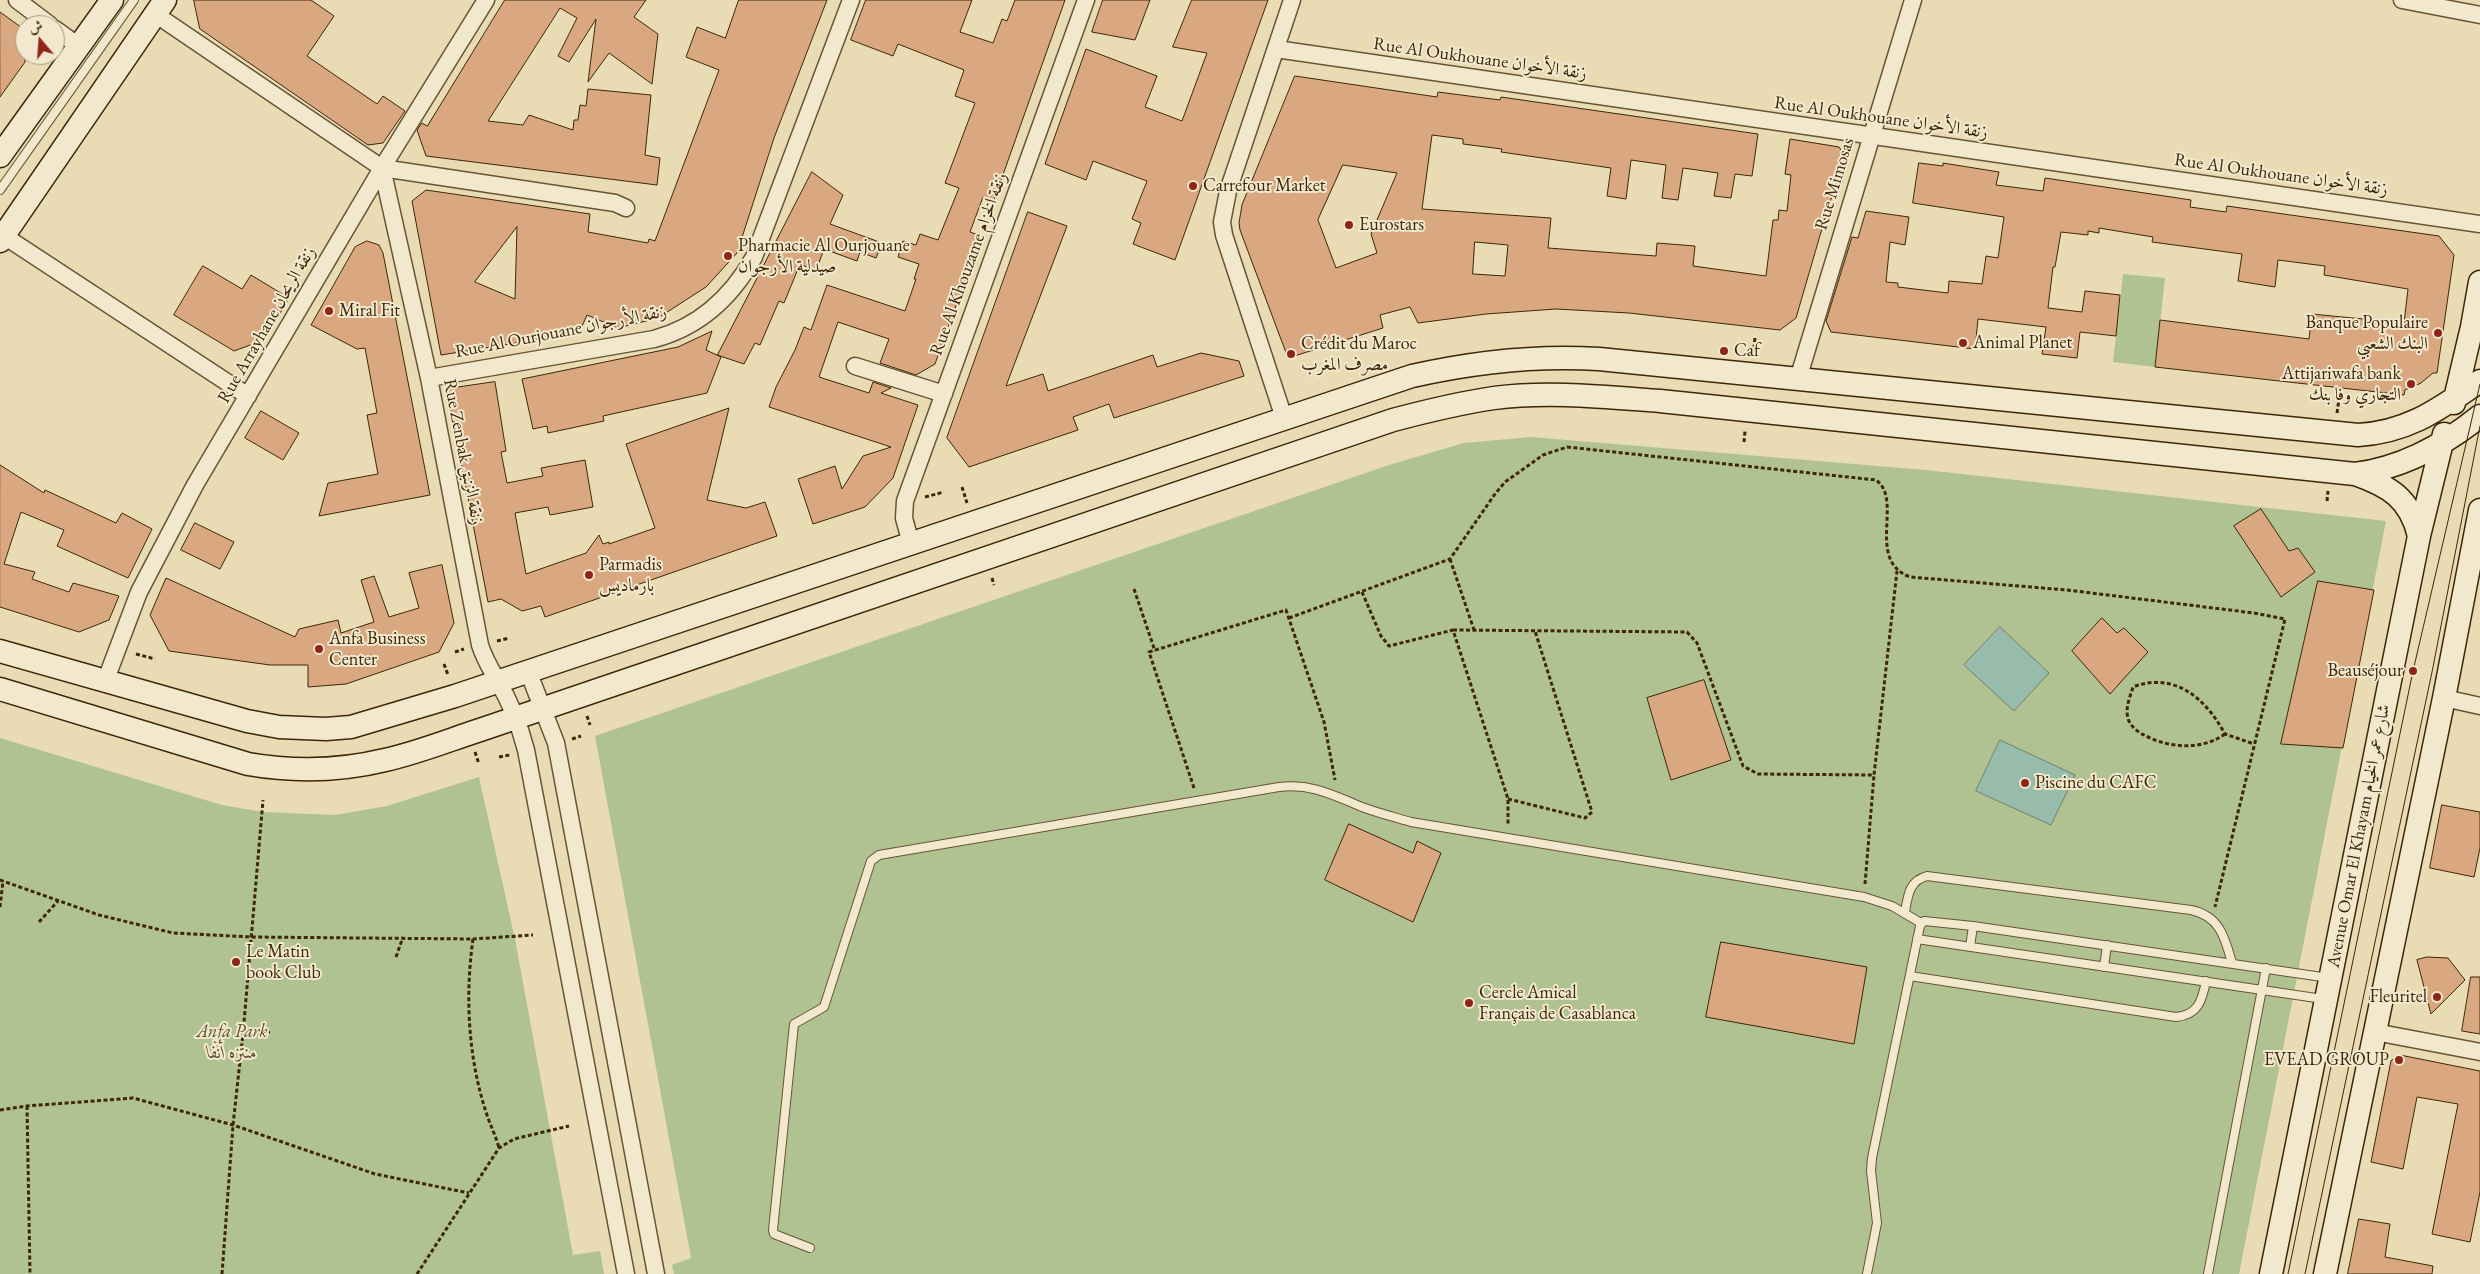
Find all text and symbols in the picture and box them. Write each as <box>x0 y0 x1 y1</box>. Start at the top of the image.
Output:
north arrow <box>15 15 65 65</box>
text: ش <box>26 16 45 37</box>
street label: Rue Al Oukhouane زنقة الأخوان <box>1372 33 1588 85</box>
street label: Rue Al Oukhouane زنقة الأخوان <box>1773 92 1989 144</box>
street label: Rue Mimosas <box>1811 135 1859 233</box>
street label: Rue Al Oukhouane زنقة الأخوان <box>2173 149 2389 201</box>
street label: Rue Al Khouzame زنقة الخزام <box>926 170 1012 358</box>
place label: Carrefour Market <box>1203 175 1325 197</box>
marker: Carrefour Market <box>1187 180 1199 192</box>
place label: Eurostars <box>1359 214 1424 236</box>
marker: Eurostars <box>1343 219 1355 231</box>
place label: Pharmacie Al Ourjouane صيدلية الأرجوان <box>738 235 910 278</box>
street label: Rue Arrayhane زنقة الريحان <box>213 243 321 407</box>
marker: Pharmacie Al Ourjouane صيدلية الأرجوان <box>722 250 734 262</box>
place label: Miral Fit <box>339 300 400 322</box>
street label: Rue Al Ourjouane زنقة الأرجوان <box>453 301 669 363</box>
marker: Miral Fit <box>323 305 335 317</box>
place label: Banque Populaire البنك الشعبي <box>2306 312 2428 354</box>
marker: Banque Populaire البنك الشعبي <box>2432 327 2444 339</box>
place label: Animal Planet <box>1973 332 2072 354</box>
place label: Crédit du Maroc مصرف المغرب <box>1301 333 1417 376</box>
marker: Animal Planet <box>1957 337 1969 349</box>
place label: Caf <box>1734 340 1760 362</box>
marker: Caf <box>1718 345 1730 357</box>
marker: Crédit du Maroc مصرف المغرب <box>1285 348 1297 360</box>
place label: Attijariwafa bank التجاري وفا بنك <box>2282 363 2401 406</box>
street label: Rue Zenbak زنقة الزنبق <box>438 377 488 527</box>
marker: Attijariwafa bank التجاري وفا بنك <box>2405 378 2417 390</box>
place label: Parmadis بارماديس <box>599 554 662 596</box>
marker: Parmadis بارماديس <box>583 569 595 581</box>
place label: Anfa Business Center <box>329 628 425 670</box>
marker: Anfa Business Center <box>313 643 325 655</box>
place label: Beauséjour <box>2327 660 2403 682</box>
marker: Beauséjour <box>2407 665 2419 677</box>
street label: Avenue Omar El Khayam شارع عمر الخيام <box>2323 702 2395 970</box>
place label: Piscine du CAFC <box>2035 772 2156 794</box>
marker: Piscine du CAFC <box>2019 777 2031 789</box>
place label: Le Matin book Club <box>246 941 321 984</box>
marker: Le Matin book Club <box>230 956 242 968</box>
place label: Cercle Amical Français de Casablanca <box>1479 982 1636 1024</box>
place label: Fleuritel <box>2370 986 2427 1008</box>
marker: Fleuritel <box>2431 991 2443 1003</box>
marker: Cercle Amical Français de Casablanca <box>1463 997 1475 1009</box>
park label: Anfa Park منتزه أنفا <box>196 1021 268 1064</box>
place label: EVEAD GROUP <box>2264 1049 2389 1071</box>
marker: EVEAD GROUP <box>2393 1054 2405 1066</box>

